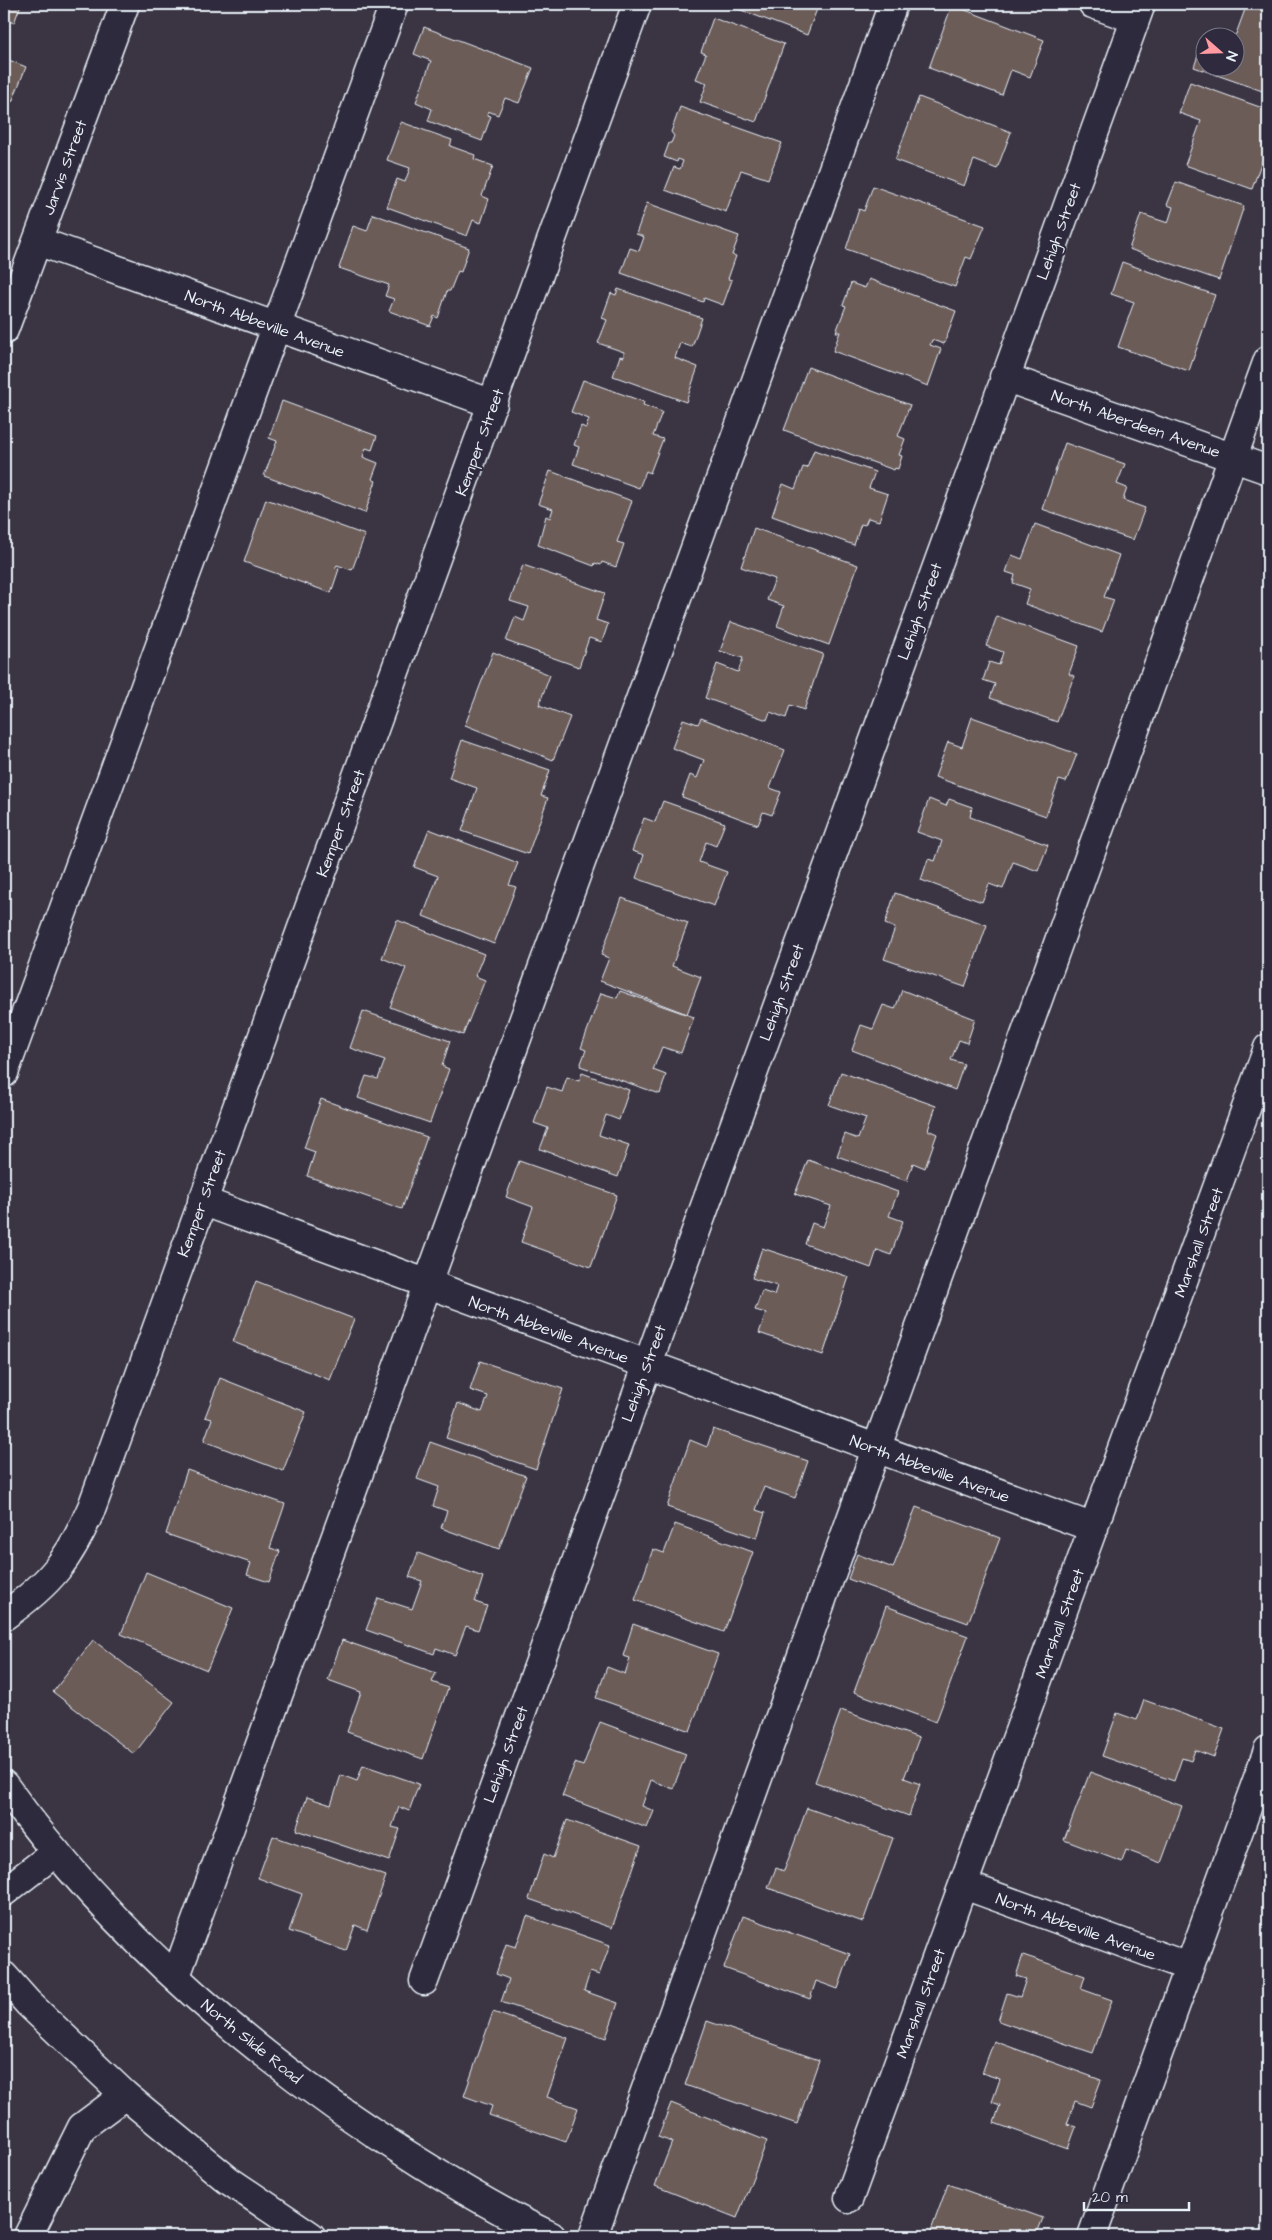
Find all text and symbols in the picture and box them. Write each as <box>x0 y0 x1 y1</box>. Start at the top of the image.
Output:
north arrow <box>1194 28 1244 78</box>
text: N <box>1220 49 1242 64</box>
street label: Jarvis Street <box>38 116 93 218</box>
street label: Lehigh Street <box>1031 179 1088 283</box>
street label: North Abbeville Avenue <box>182 285 348 363</box>
street label: Kemper Street <box>450 385 510 499</box>
street label: North Aberdeen Avenue <box>1048 385 1223 463</box>
street label: Lehigh Street <box>892 559 949 663</box>
street label: Kemper Street <box>311 766 371 880</box>
street label: Lehigh Street <box>754 940 811 1044</box>
street label: Kemper Street <box>172 1146 232 1260</box>
street label: Marshall Street <box>1169 1184 1229 1300</box>
street label: North Abbeville Avenue <box>466 1291 632 1369</box>
street label: Lehigh Street <box>616 1321 673 1425</box>
street label: North Abbeville Avenue <box>847 1430 1013 1508</box>
street label: Marshall Street <box>1030 1565 1090 1681</box>
street label: Lehigh Street <box>478 1702 535 1806</box>
street label: North Abbeville Avenue <box>993 1888 1159 1966</box>
street label: Marshall Street <box>891 1945 951 2061</box>
street label: North Slide Road <box>196 1994 306 2089</box>
scale bar <box>1084 2180 1190 2212</box>
text: 20 m <box>1092 2187 1128 2208</box>

